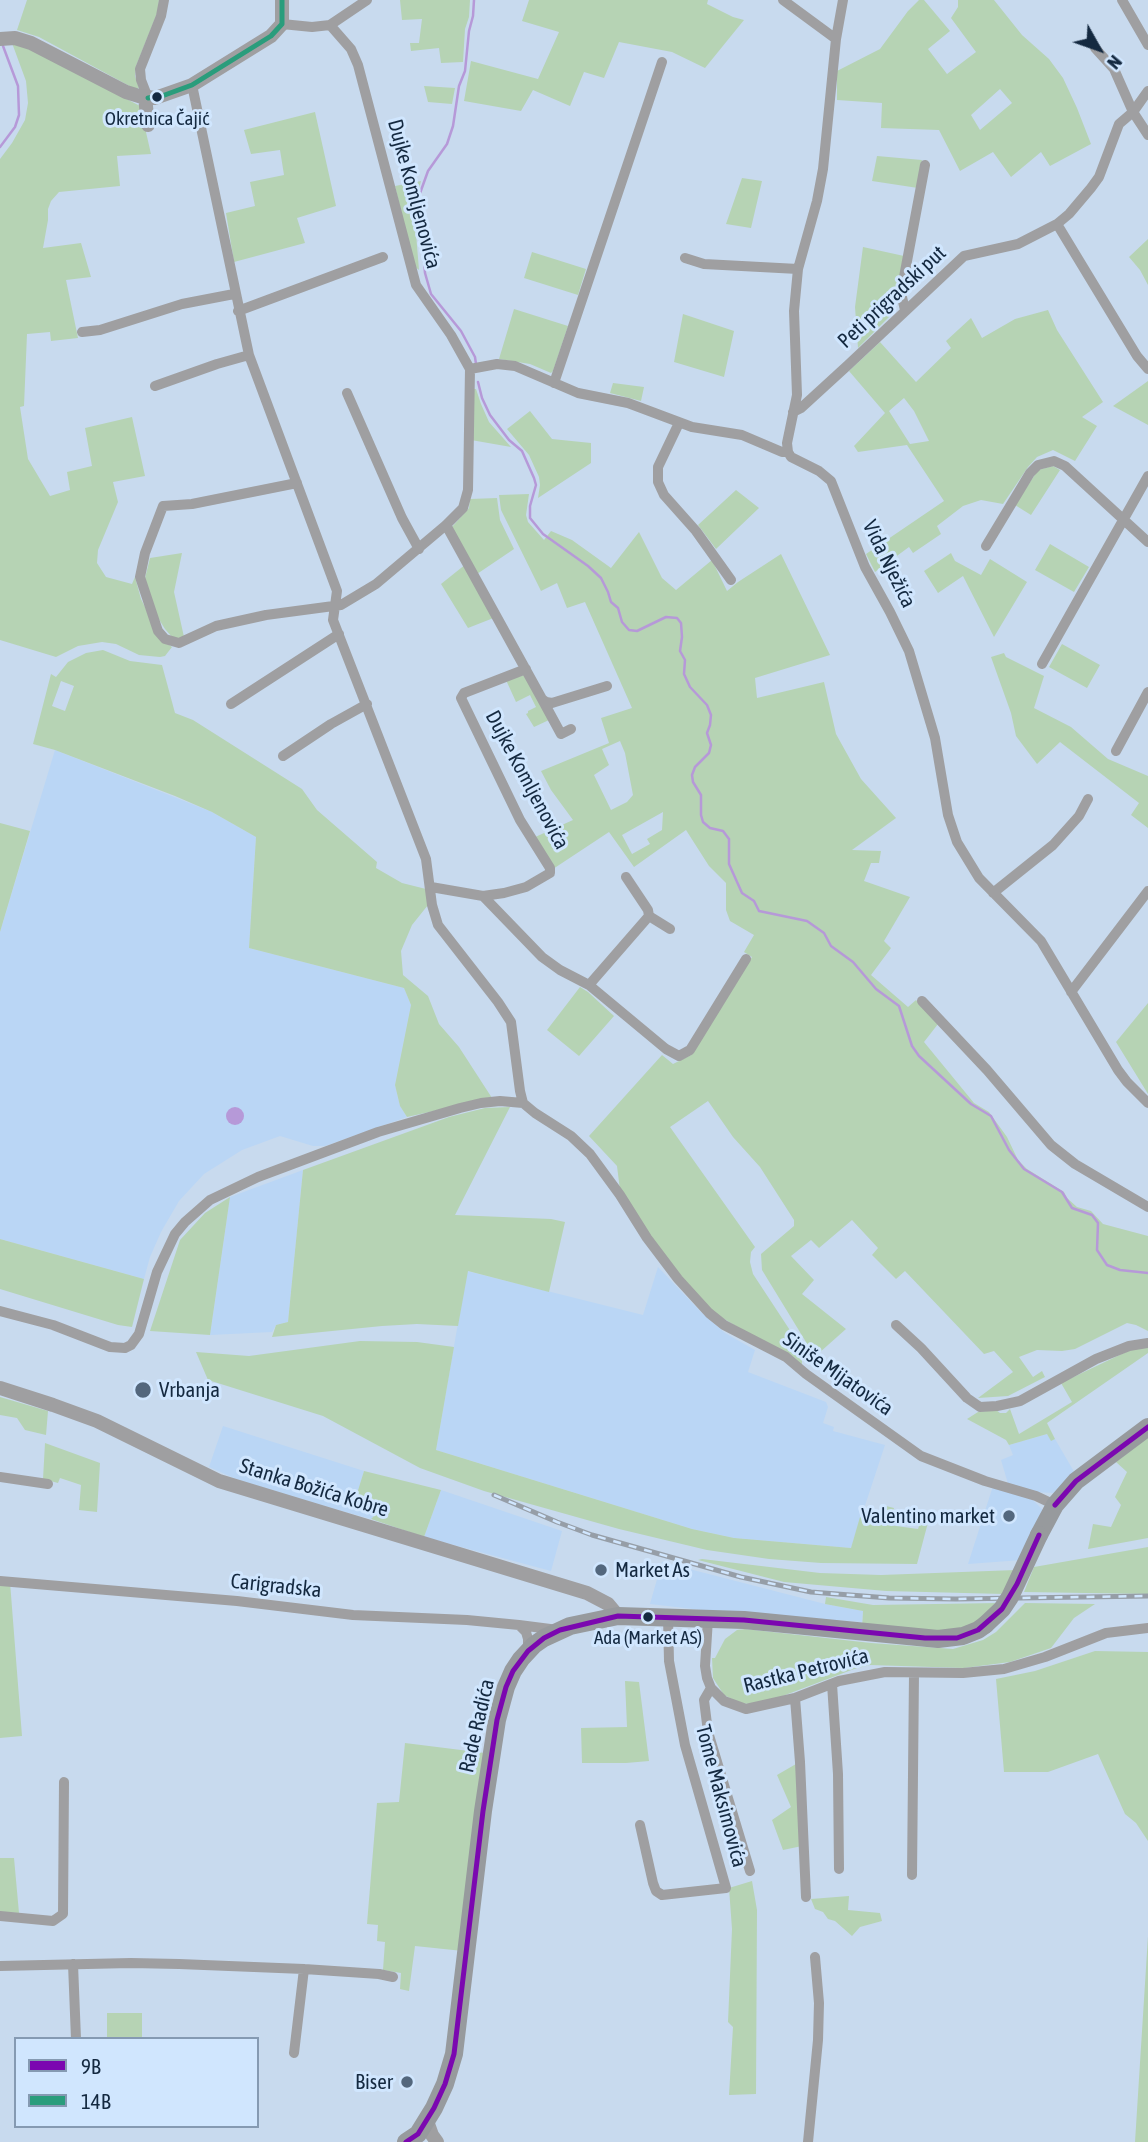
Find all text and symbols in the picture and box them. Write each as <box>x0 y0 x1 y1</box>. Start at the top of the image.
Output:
north arrow <box>1064 14 1134 84</box>
text: N <box>1103 51 1127 74</box>
marker: Okretnica Čajić <box>150 90 164 104</box>
place label: Okretnica Čajić <box>105 108 209 130</box>
street label: Dujke Komljenovića <box>382 117 446 271</box>
street label: Peti prigradski put <box>833 240 951 354</box>
street label: Vida Nježića <box>857 516 921 612</box>
street label: Dujke Komljenovića <box>480 706 574 854</box>
street label: Siniše Mijatovića <box>778 1327 898 1421</box>
place label: Vrbanja <box>159 1377 220 1403</box>
marker: Vrbanja <box>133 1380 153 1400</box>
street label: Stanka Božića Kobre <box>236 1453 392 1523</box>
place label: Valentino market <box>861 1503 995 1529</box>
marker: Valentino market <box>1001 1508 1017 1524</box>
place label: Market As <box>615 1557 690 1583</box>
marker: Market As <box>593 1562 609 1578</box>
street label: Carigradska <box>229 1569 323 1603</box>
marker: Ada (Market AS) <box>641 1610 655 1624</box>
place label: Ada (Market AS) <box>594 1627 702 1649</box>
street label: Rastka Petrovića <box>741 1643 871 1699</box>
street label: Rade Radića <box>454 1677 500 1775</box>
street label: Tome Maksimovića <box>690 1722 752 1870</box>
legend <box>14 2037 259 2128</box>
text: 9B <box>81 2054 101 2078</box>
place label: Biser <box>355 2069 393 2095</box>
marker: Biser <box>399 2074 415 2090</box>
text: 14B <box>81 2089 111 2113</box>

